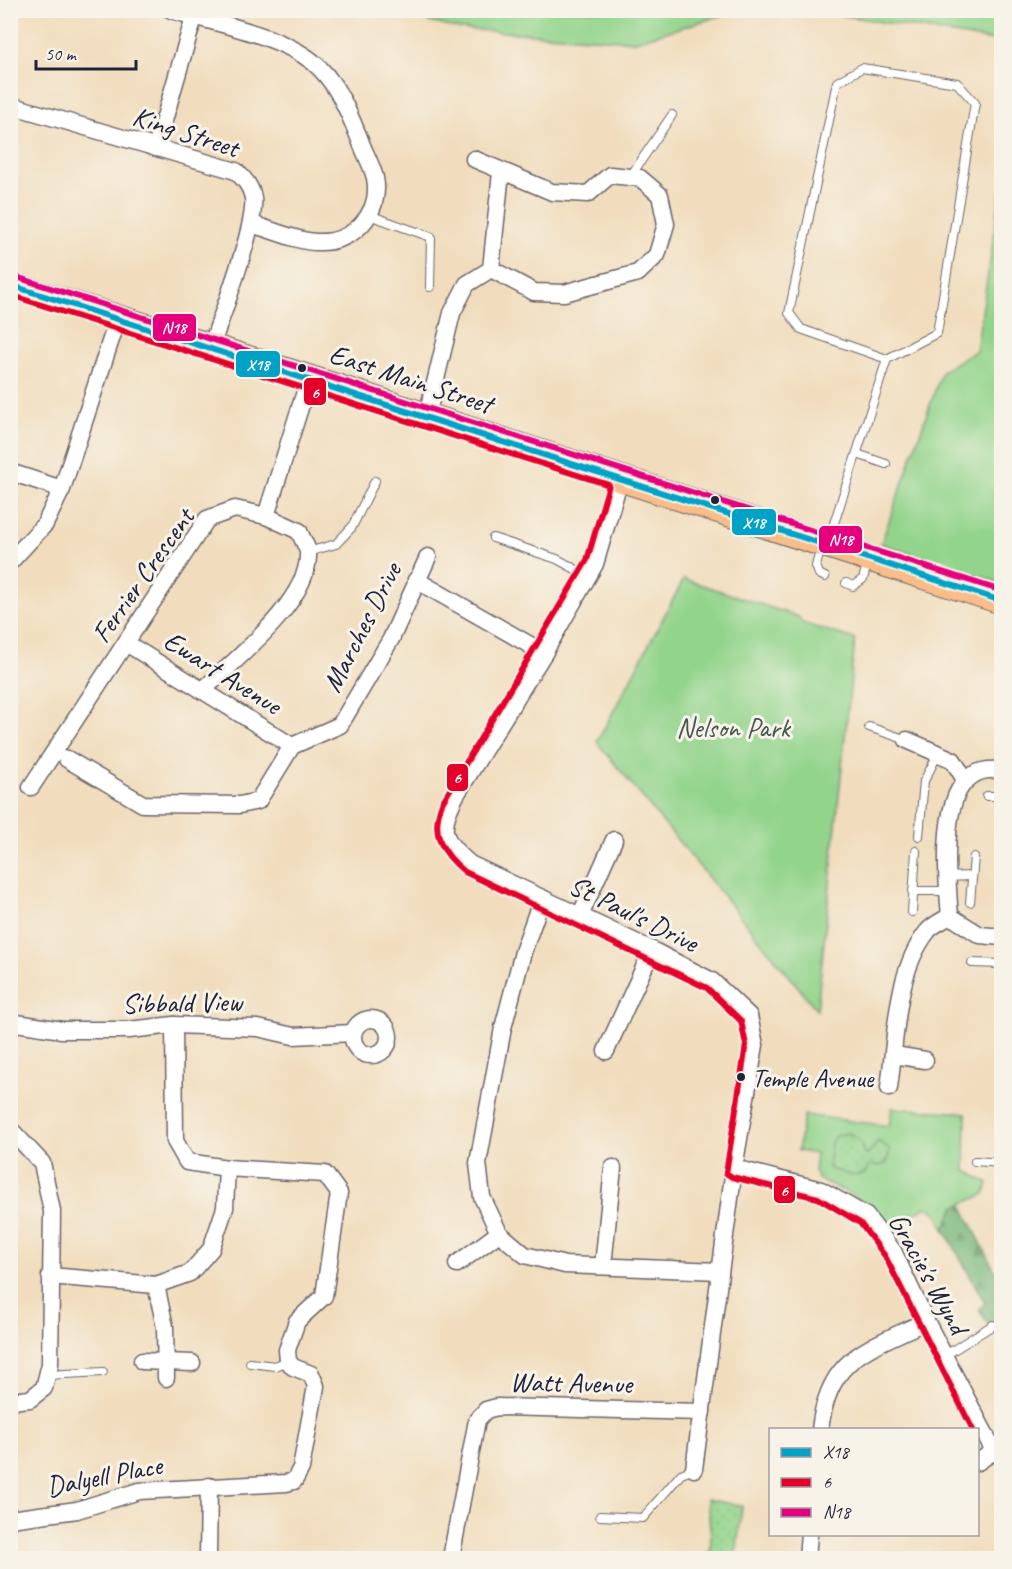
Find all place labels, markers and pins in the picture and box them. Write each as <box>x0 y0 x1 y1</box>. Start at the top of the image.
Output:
unlabelled marker <box>296 362 308 374</box>
unlabelled marker <box>709 494 721 506</box>
place label: Temple Avenue <box>752 1062 875 1095</box>
marker: Temple Avenue <box>735 1071 747 1083</box>

